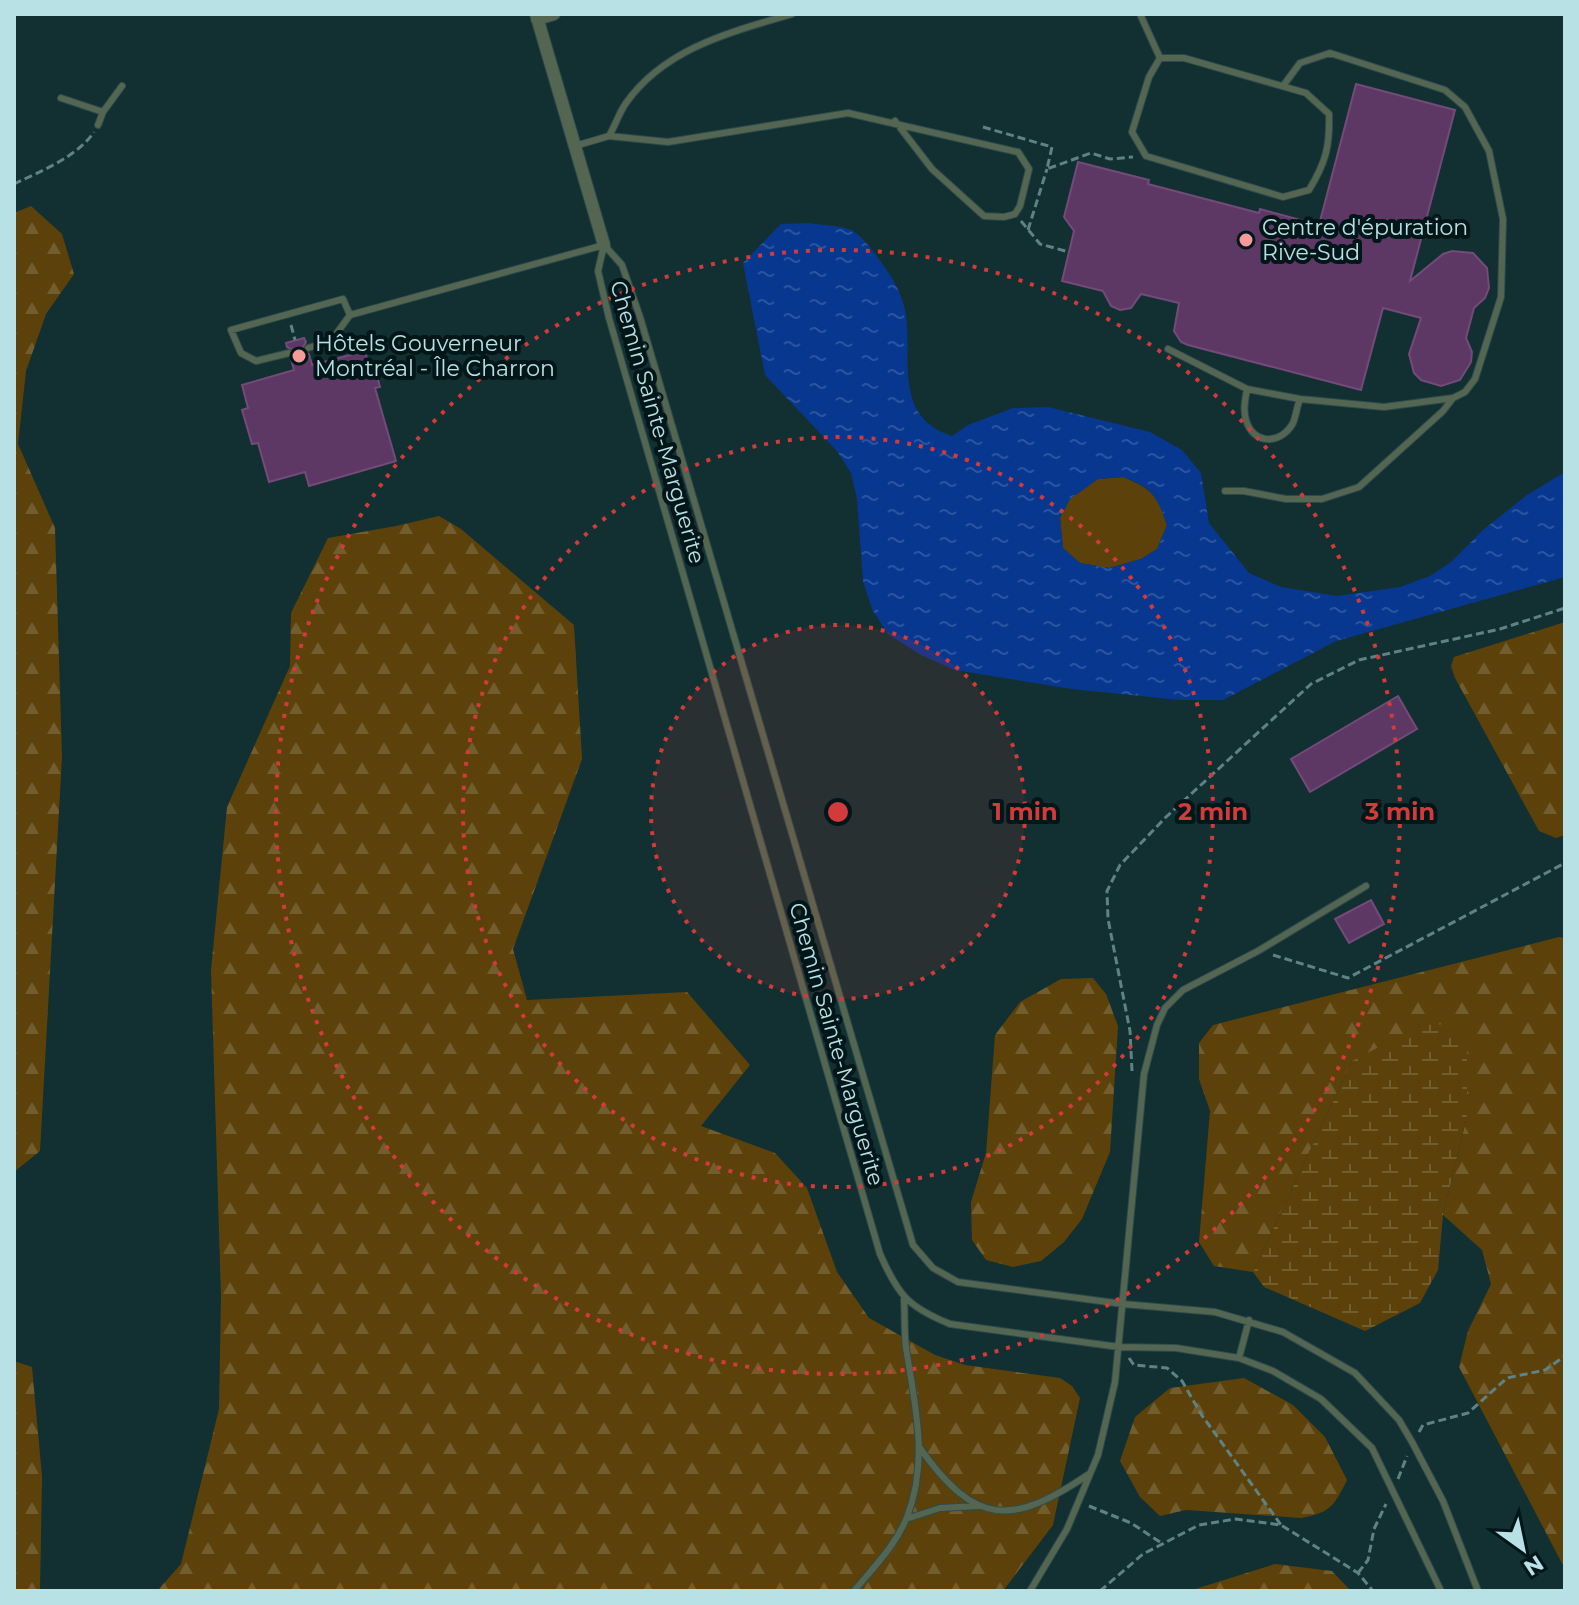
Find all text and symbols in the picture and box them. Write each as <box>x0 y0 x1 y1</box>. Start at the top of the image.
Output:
place label: Centre d'épuration Rive-Sud <box>1262 214 1468 266</box>
marker: Centre d'épuration Rive-Sud <box>1237 231 1255 249</box>
street label: Chemin Sainte-Marguerite <box>604 277 711 567</box>
place label: Hôtels Gouverneur Montréal - Île Charron <box>315 330 555 382</box>
marker: Hôtels Gouverneur Montréal - Île Charron <box>290 347 308 365</box>
text: 1 min <box>992 797 1058 826</box>
text: 2 min <box>1178 797 1248 826</box>
text: 3 min <box>1364 797 1435 826</box>
centre of rings <box>824 798 852 826</box>
street label: Chemin Sainte-Marguerite <box>783 899 890 1189</box>
north arrow <box>1483 1509 1563 1589</box>
text: N <box>1519 1549 1548 1582</box>

